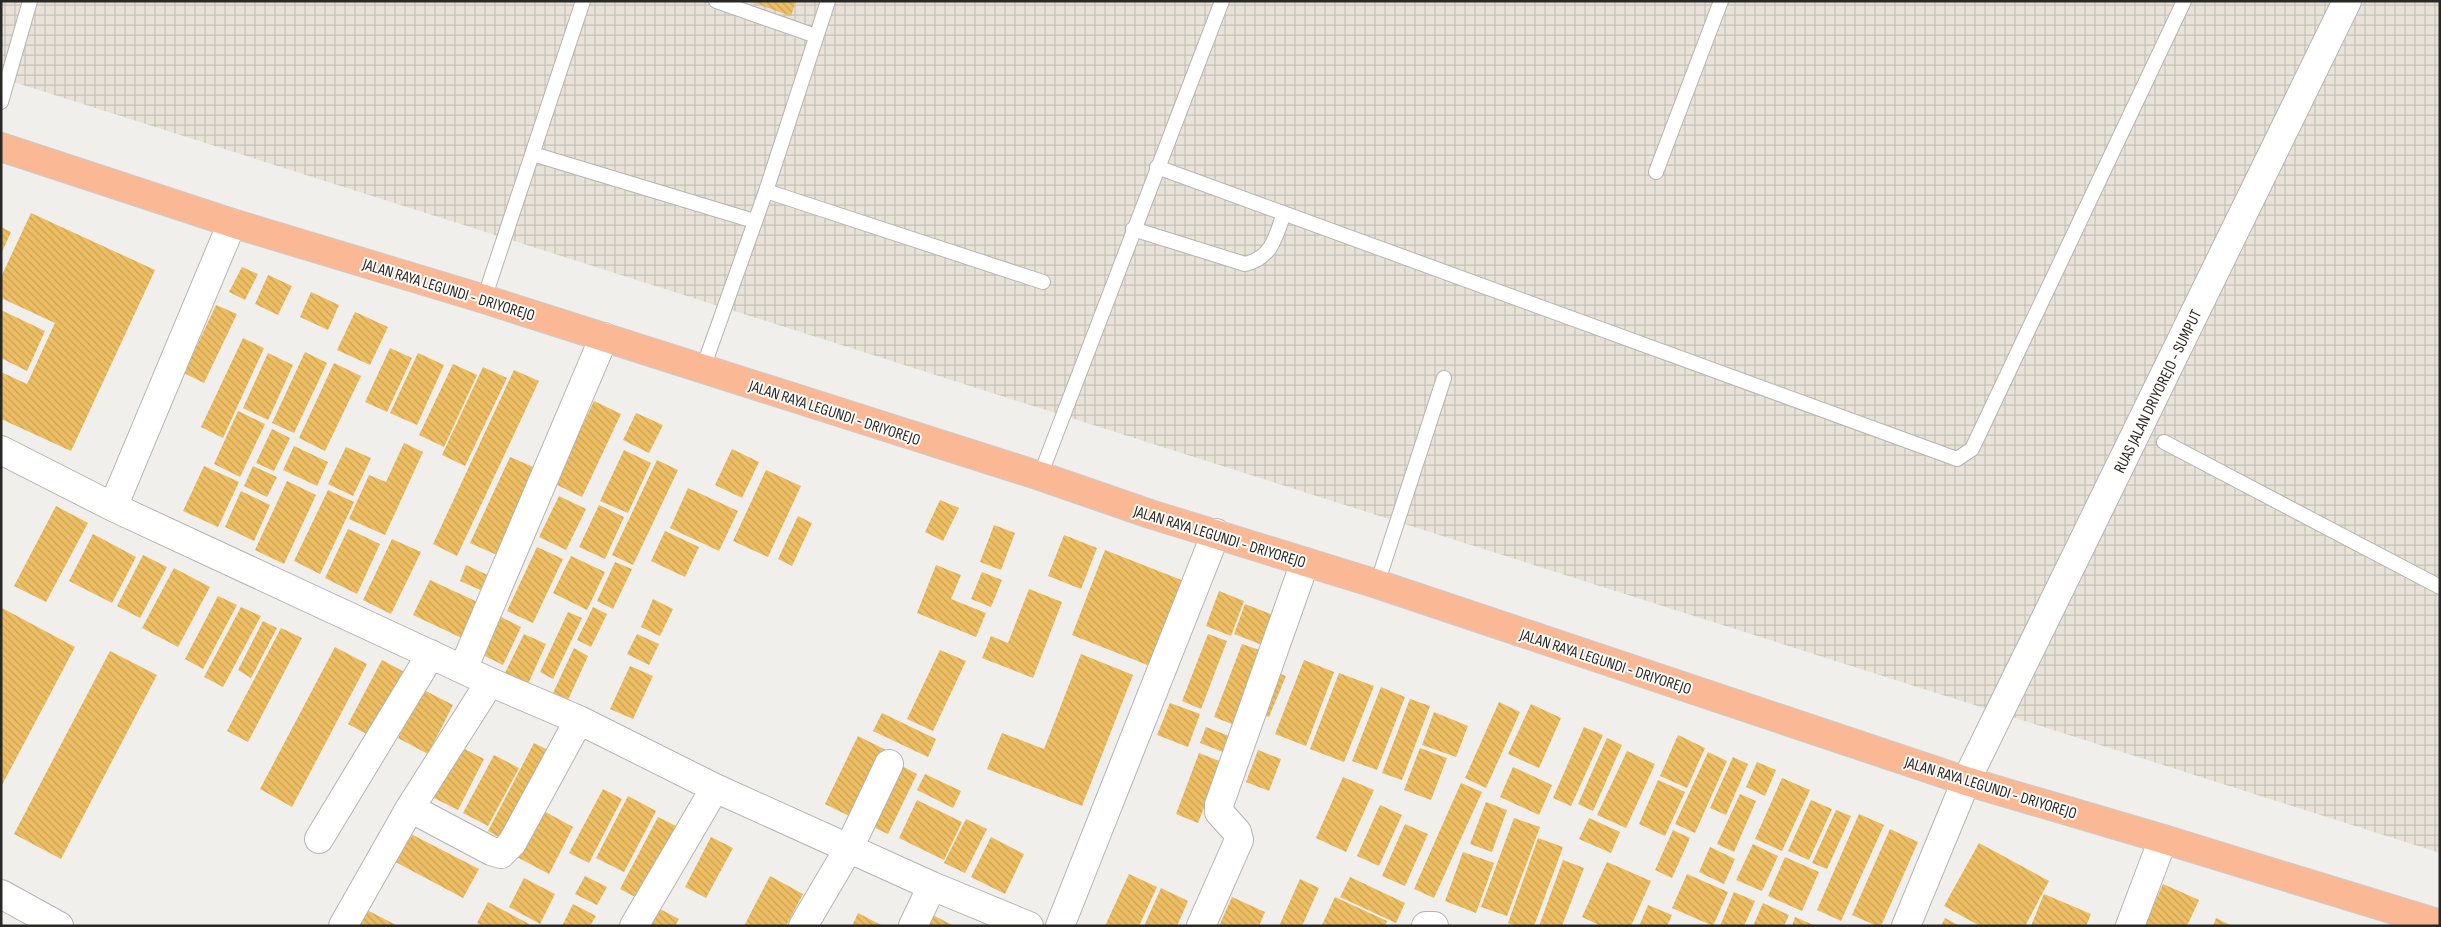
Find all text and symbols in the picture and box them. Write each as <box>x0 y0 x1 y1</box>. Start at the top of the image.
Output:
street label: JALAN RAYA LEGUNDI - DRIYOREJO <box>359 255 537 326</box>
street label: RUAS JALAN DRIYOREJO - SUMPUT <box>2110 306 2206 476</box>
street label: JALAN RAYA LEGUNDI - DRIYOREJO <box>746 376 923 450</box>
street label: JALAN RAYA LEGUNDI - DRIYOREJO <box>1130 502 1308 573</box>
street label: JALAN RAYA LEGUNDI - DRIYOREJO <box>1517 625 1694 699</box>
street label: JALAN RAYA LEGUNDI - DRIYOREJO <box>1901 753 2079 824</box>

